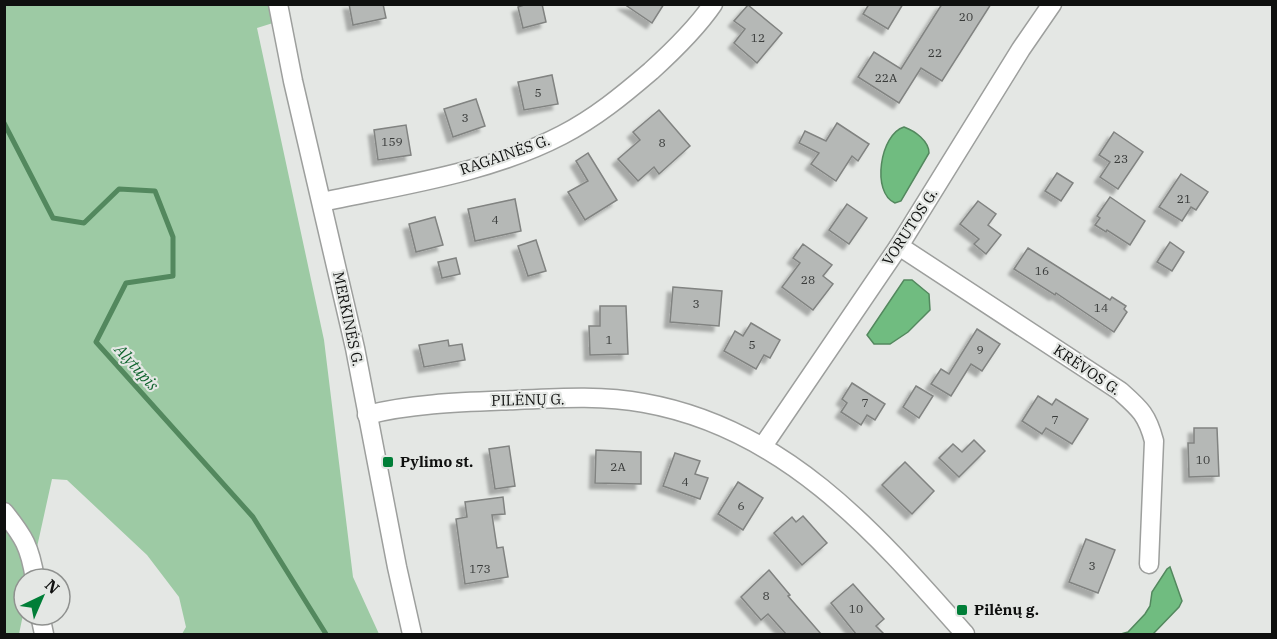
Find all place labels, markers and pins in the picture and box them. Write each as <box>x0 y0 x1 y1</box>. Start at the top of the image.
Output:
place label: Pylimo st. <box>400 452 473 471</box>
marker: Pylimo st. <box>381 455 395 469</box>
place label: Pilėnų g. <box>974 600 1039 619</box>
marker: Pilėnų g. <box>955 603 969 617</box>

